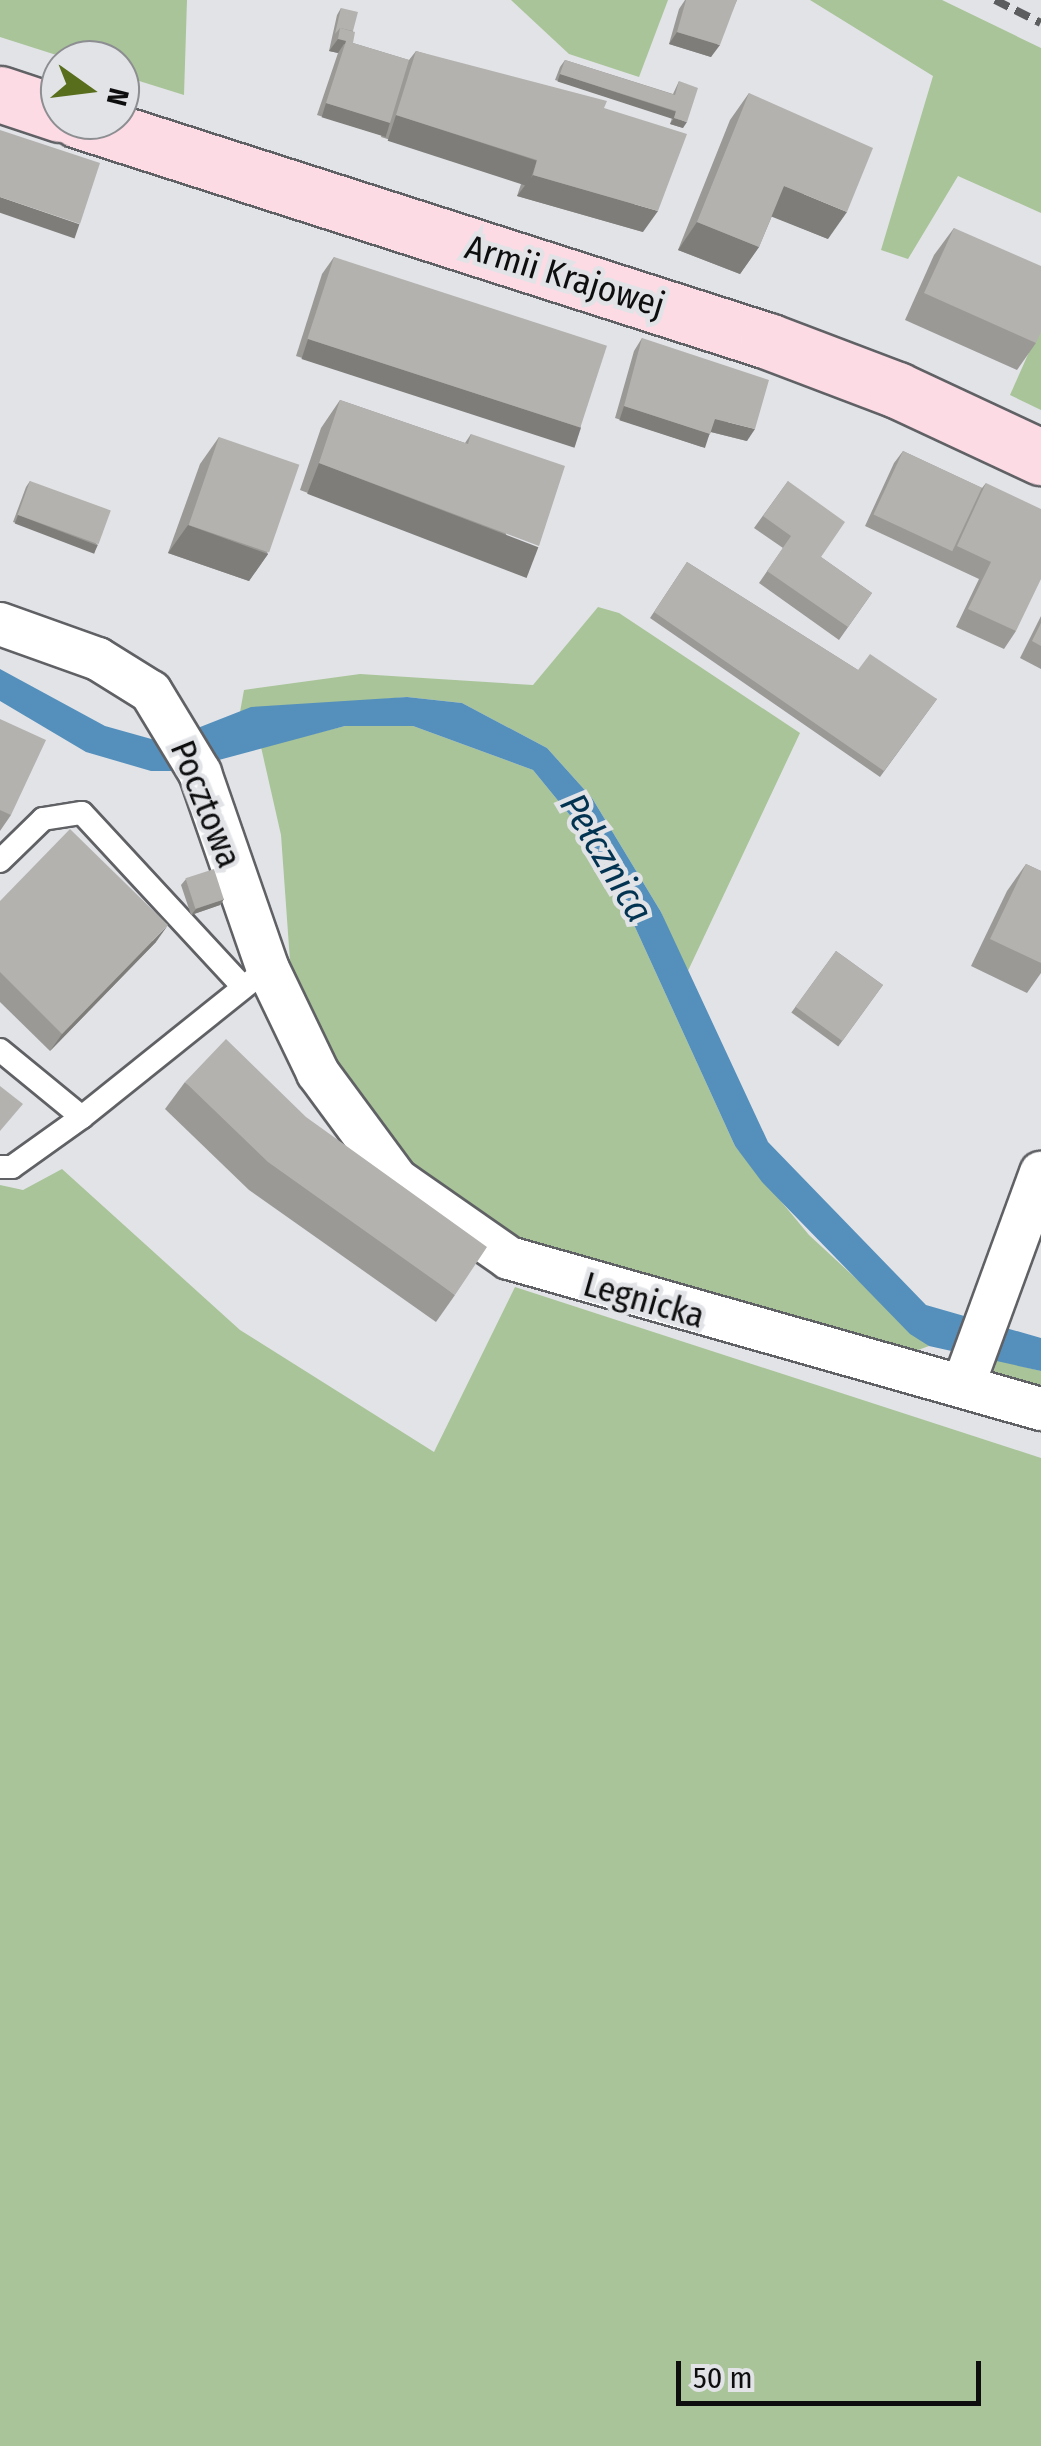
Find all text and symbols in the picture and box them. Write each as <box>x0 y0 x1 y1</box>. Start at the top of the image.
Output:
north arrow <box>40 40 140 140</box>
text: N <box>100 85 136 109</box>
street label: Armii Krajowej <box>460 226 670 326</box>
street label: Pocztowa <box>162 734 250 874</box>
water label: Pełcznica <box>550 785 662 931</box>
street label: Legnicka <box>579 1263 709 1337</box>
scale bar <box>681 2341 986 2403</box>
text: 50 m <box>693 2360 753 2396</box>

